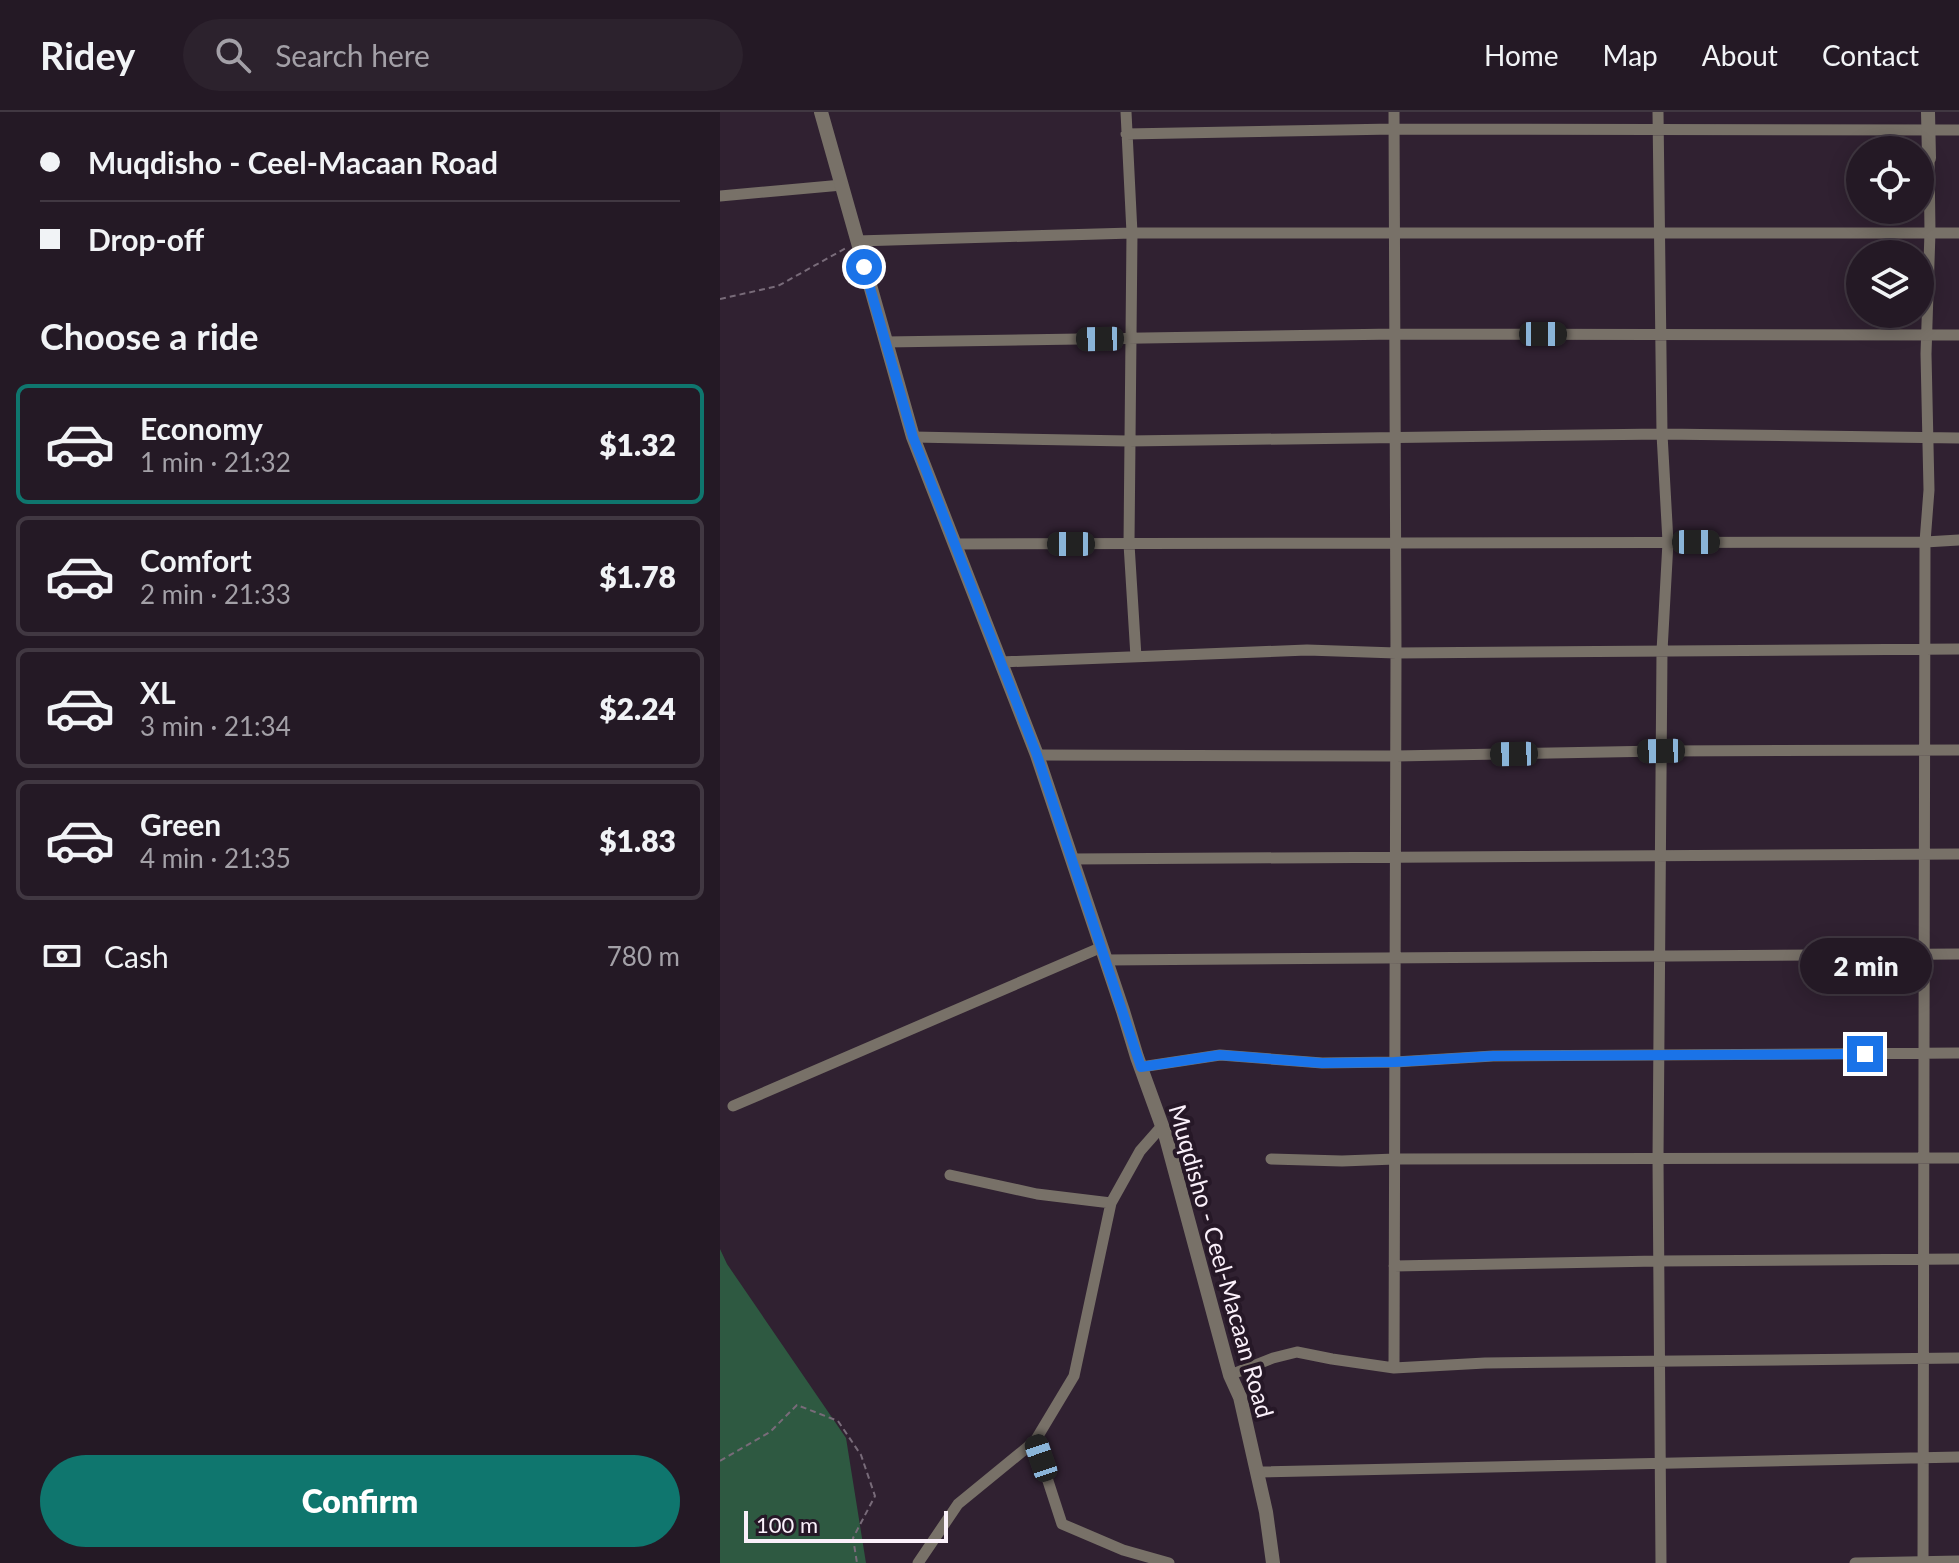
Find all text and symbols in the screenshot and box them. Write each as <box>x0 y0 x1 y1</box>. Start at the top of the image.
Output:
search box <box>183 19 743 91</box>
text: Ridey <box>40 32 135 78</box>
icon: search <box>211 33 255 77</box>
text: Search here <box>275 37 430 73</box>
text: Home <box>1484 38 1559 72</box>
text: Map <box>1603 38 1658 72</box>
text: About <box>1702 38 1778 72</box>
text: Contact <box>1822 38 1919 72</box>
map controls <box>1846 136 1934 328</box>
button: locate <box>1846 136 1934 224</box>
text: Muqdisho - Ceel-Macaan Road <box>88 144 498 180</box>
text: Drop-off <box>88 221 204 257</box>
button: layers <box>1846 240 1934 328</box>
route start <box>846 249 882 285</box>
text: Choose a ride <box>40 314 259 358</box>
car <box>1519 322 1567 346</box>
car <box>1076 327 1124 351</box>
icon: car <box>44 408 116 480</box>
text: Economy <box>140 410 263 446</box>
text: $1.32 <box>599 426 676 462</box>
text: 1 min · 21:32 <box>140 446 291 478</box>
car <box>1672 530 1720 554</box>
car <box>1047 532 1095 556</box>
icon: car <box>44 540 116 612</box>
text: Comfort <box>140 542 252 578</box>
text: $1.78 <box>599 558 676 594</box>
text: 2 min · 21:33 <box>140 578 291 610</box>
icon: car <box>44 672 116 744</box>
text: XL <box>140 674 176 710</box>
text: $2.24 <box>599 690 676 726</box>
text: 3 min · 21:34 <box>140 710 291 742</box>
car <box>1637 739 1685 763</box>
car <box>1490 742 1538 766</box>
icon: car <box>44 804 116 876</box>
text: Green <box>140 806 221 842</box>
text: $1.83 <box>599 822 676 858</box>
text: 4 min · 21:35 <box>140 842 291 874</box>
icon: cash <box>40 934 84 978</box>
text: Cash <box>104 938 169 974</box>
callout: 2 min <box>1799 938 1931 994</box>
text: 780 m <box>607 940 680 972</box>
text: 2 min <box>1834 950 1898 982</box>
route end <box>1847 1036 1883 1072</box>
street label: Muqdisho - Ceel-Macaan Road <box>1163 1101 1281 1421</box>
car <box>1022 1431 1060 1485</box>
button: Confirm <box>40 1455 680 1547</box>
scale bar <box>744 1507 948 1543</box>
text: 100 m <box>756 1511 818 1538</box>

